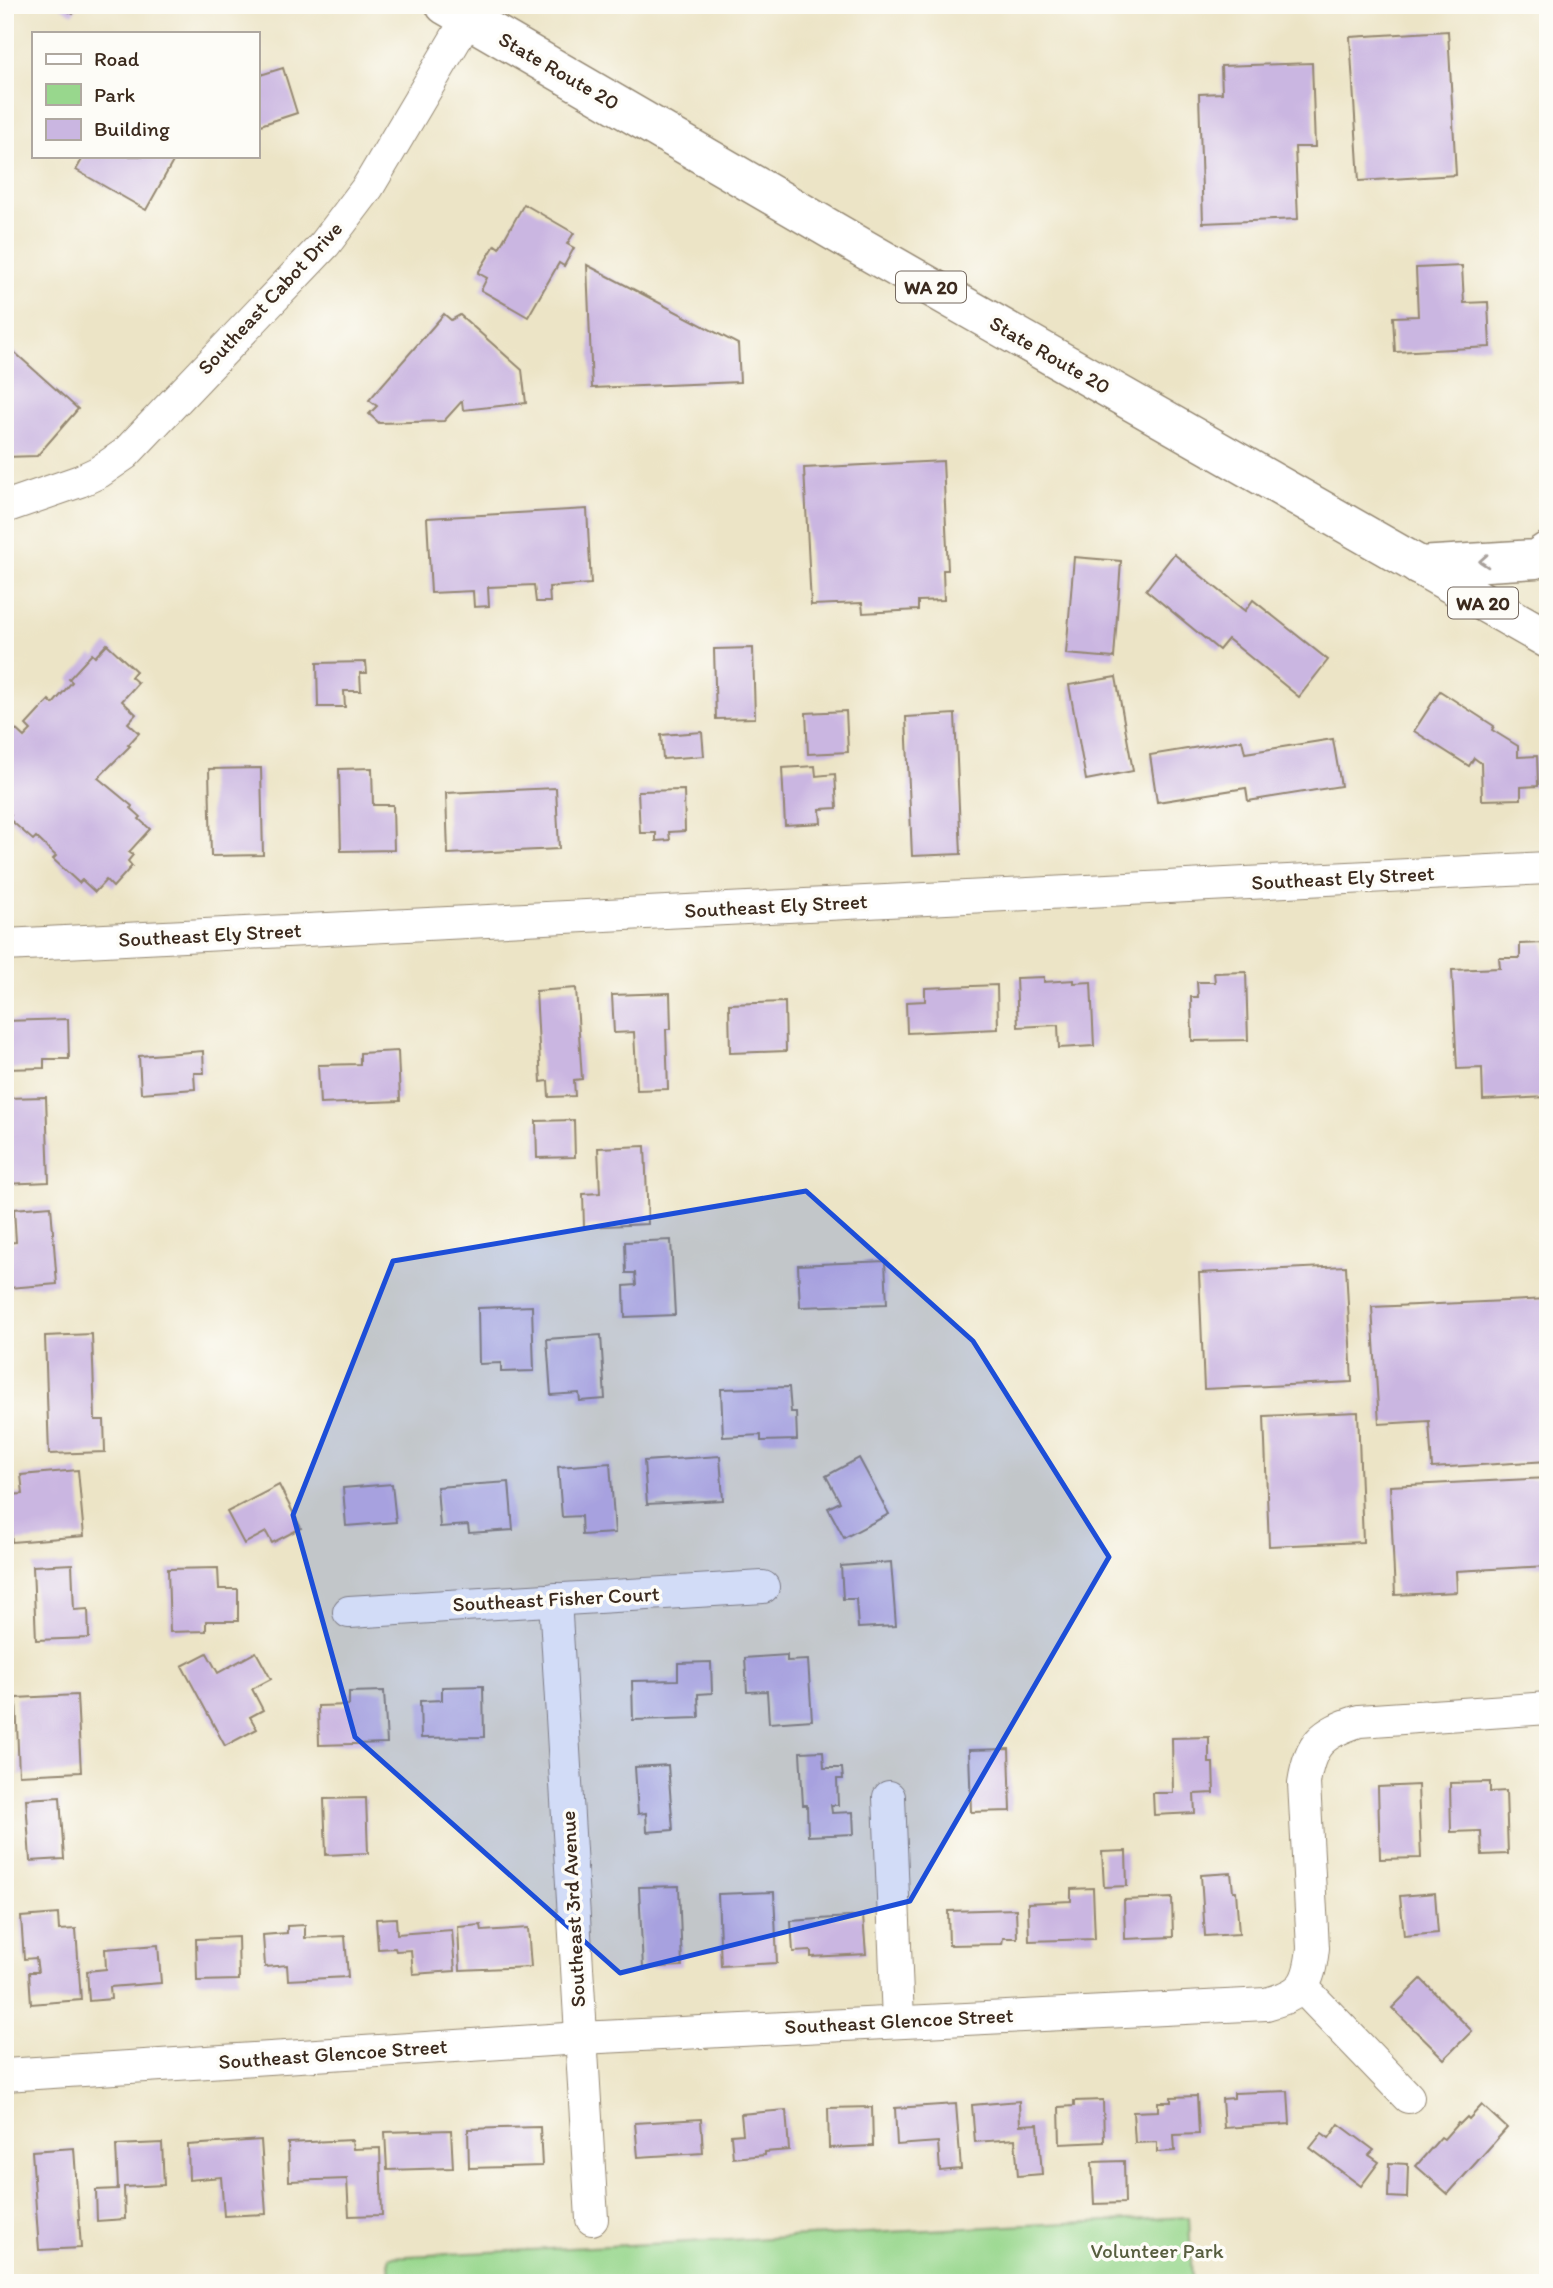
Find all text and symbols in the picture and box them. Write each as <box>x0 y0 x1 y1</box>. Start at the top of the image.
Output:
street label: State Route 20 <box>495 26 624 115</box>
legend <box>32 32 259 158</box>
text: Road <box>94 46 140 71</box>
text: Park <box>94 82 136 107</box>
text: Building <box>94 116 170 141</box>
street label: Southeast Cabot Drive <box>192 216 347 380</box>
road number: WA 20 <box>896 272 966 302</box>
street label: State Route 20 <box>986 310 1115 399</box>
one-way arrow <box>1478 554 1489 569</box>
road number: WA 20 <box>1448 588 1518 618</box>
street label: Southeast Ely Street <box>1251 860 1435 895</box>
street label: Southeast Ely Street <box>684 888 868 923</box>
street label: Southeast Ely Street <box>118 917 302 952</box>
street label: Southeast Fisher Court <box>452 1581 660 1616</box>
street label: Southeast 3rd Avenue <box>555 1810 590 2008</box>
street label: Southeast Glencoe Street <box>784 2002 1014 2039</box>
street label: Southeast Glencoe Street <box>218 2033 448 2074</box>
park label: Volunteer Park <box>1090 2238 1224 2263</box>

